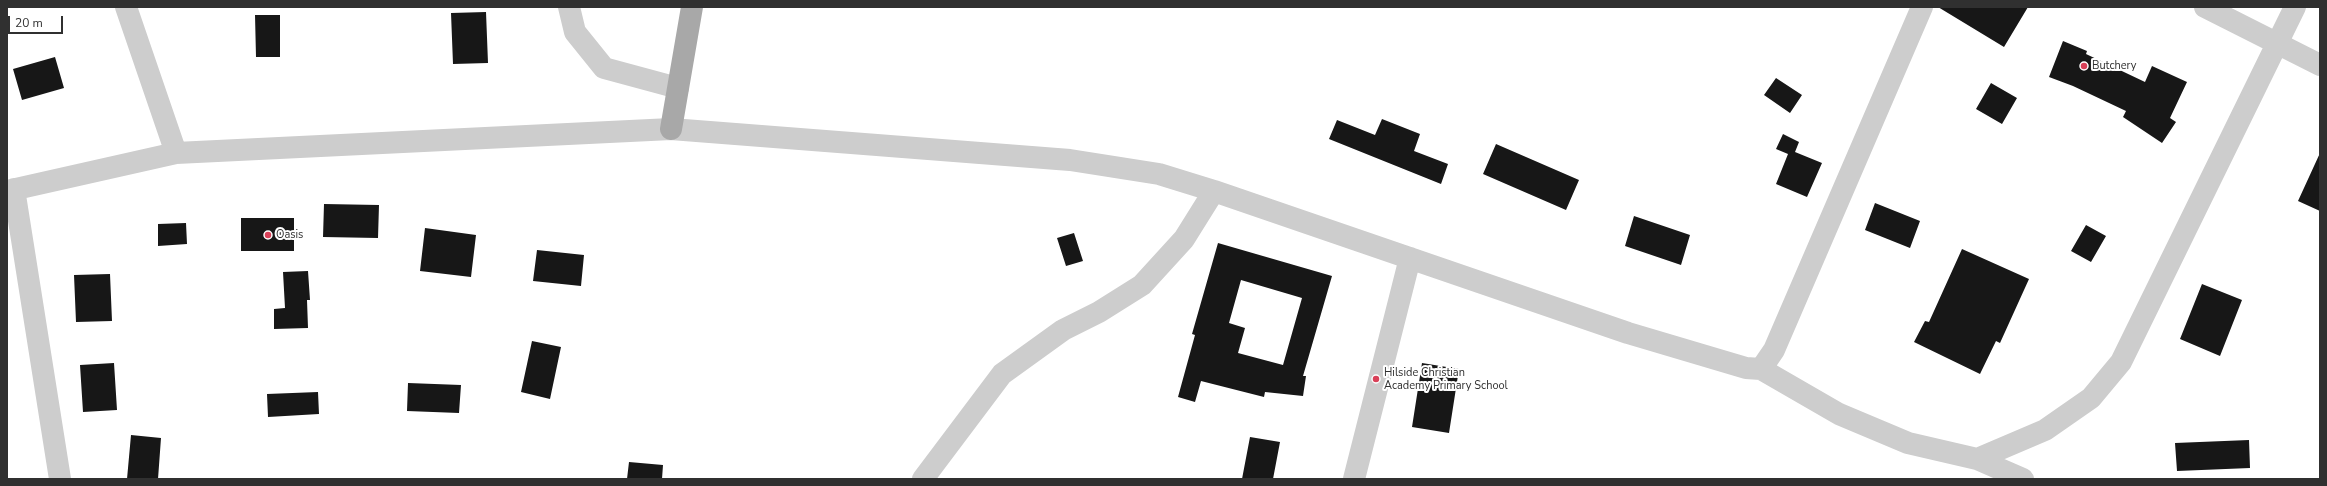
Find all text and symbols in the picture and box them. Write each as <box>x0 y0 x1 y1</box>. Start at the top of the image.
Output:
scale bar <box>10 8 65 34</box>
text: 20 m <box>15 15 43 31</box>
place label: Butchery <box>2092 59 2137 73</box>
marker: Butchery <box>2079 61 2089 71</box>
place label: Oasis <box>276 228 303 242</box>
marker: Oasis <box>263 230 273 240</box>
place label: Hilside Christian Academy Primary School <box>1384 366 1508 392</box>
marker: Hilside Christian Academy Primary School <box>1371 374 1381 384</box>

